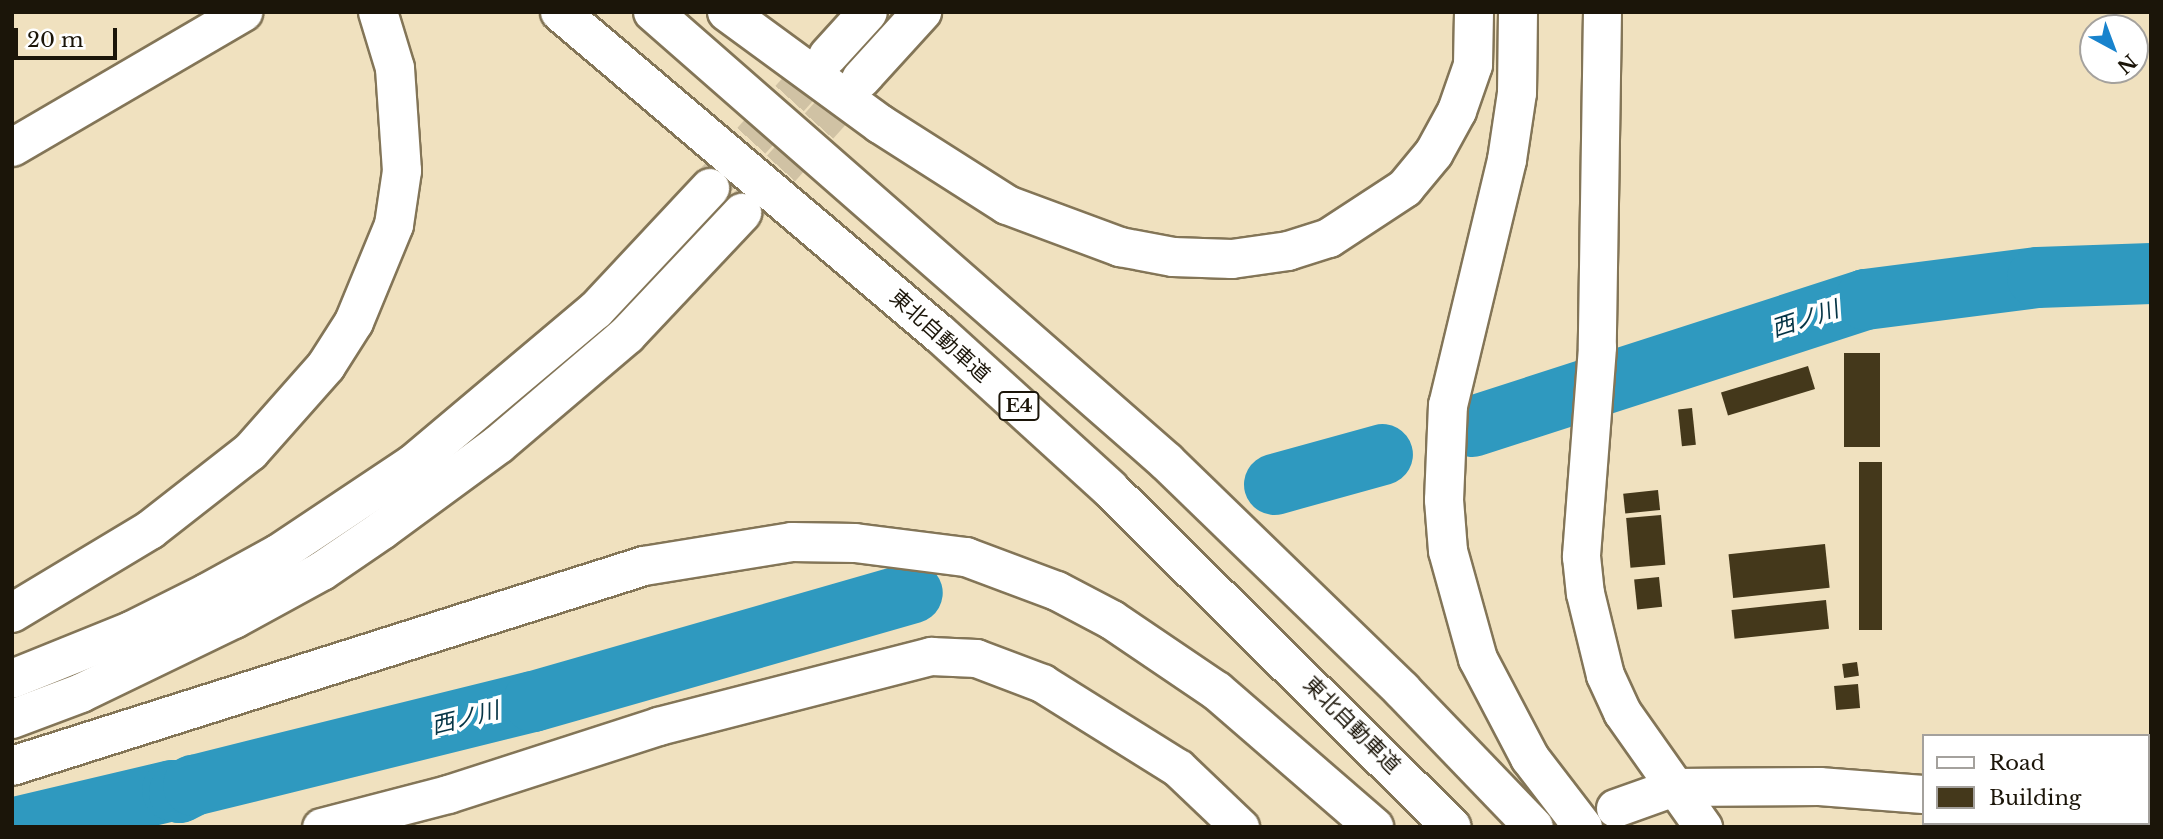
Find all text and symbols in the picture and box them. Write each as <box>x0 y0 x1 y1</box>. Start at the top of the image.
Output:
scale bar <box>18 14 121 58</box>
north arrow <box>2079 14 2149 84</box>
text: 20 m <box>27 27 84 53</box>
text: N <box>2113 49 2141 78</box>
street label: 東北自動車道 <box>885 284 995 388</box>
water label: 西ノ川 <box>1768 295 1842 343</box>
road number: E4 <box>998 390 1040 422</box>
street label: 東北自動車道 <box>1299 672 1405 778</box>
water label: 西ノ川 <box>428 696 502 740</box>
legend <box>1922 734 2149 825</box>
text: Road <box>1989 750 2045 776</box>
text: Building <box>1989 785 2081 811</box>

